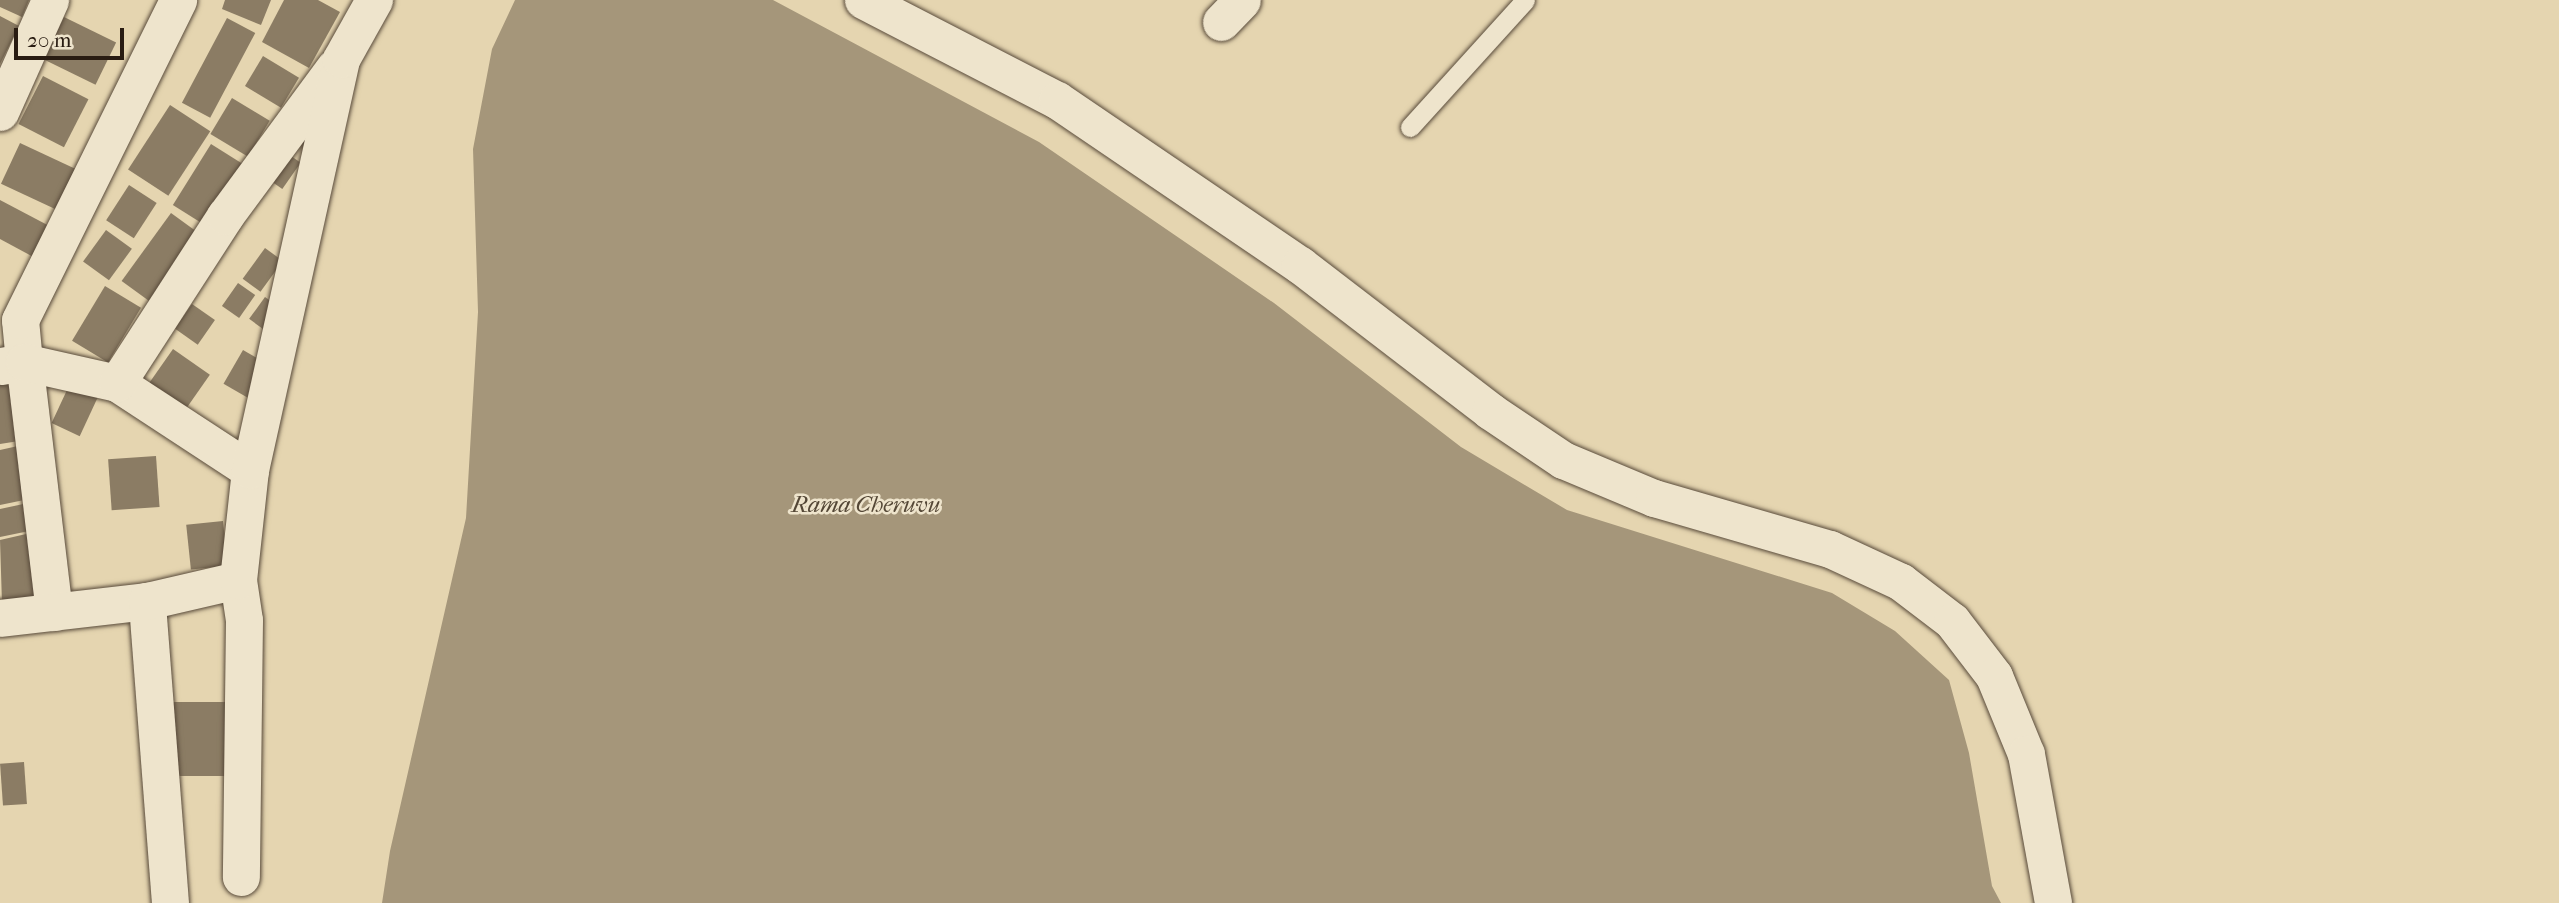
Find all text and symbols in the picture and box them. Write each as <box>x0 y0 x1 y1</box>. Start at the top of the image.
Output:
scale bar <box>18 14 128 58</box>
text: 20 m <box>27 28 71 52</box>
water label: Rama Cheruvu <box>792 491 940 519</box>

